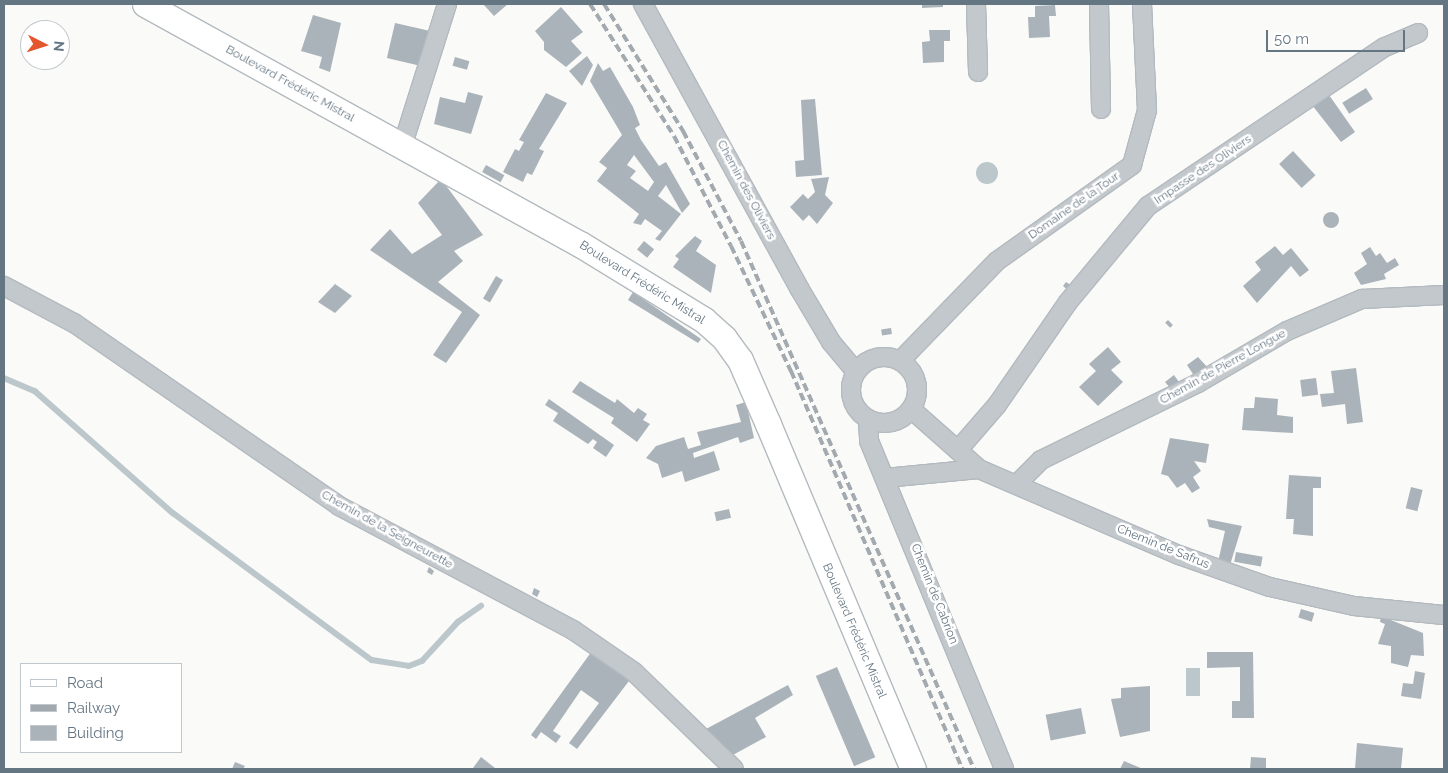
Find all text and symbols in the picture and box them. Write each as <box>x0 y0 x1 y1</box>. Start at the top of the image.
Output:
north arrow <box>20 20 70 70</box>
scale bar <box>1268 20 1407 52</box>
text: 50 m <box>1274 30 1309 48</box>
text: N <box>51 40 67 52</box>
street label: Boulevard Frédéric Mistral <box>223 42 357 126</box>
street label: Impasse des Oliviers <box>1152 132 1254 208</box>
street label: Chemin des Oliviers <box>714 138 778 242</box>
street label: Domaine de la Tour <box>1026 169 1122 243</box>
street label: Boulevard Frédéric Mistral <box>577 238 707 328</box>
street label: Chemin de Pierre Longue <box>1158 326 1288 408</box>
street label: Chemin de la Seigneurette <box>319 488 455 572</box>
street label: Chemin de Safrus <box>1115 522 1211 572</box>
street label: Chemin de Cabrion <box>907 542 961 646</box>
street label: Boulevard Frédéric Mistral <box>819 561 889 701</box>
legend <box>20 663 182 753</box>
text: Road <box>67 674 103 692</box>
text: Railway <box>67 699 120 717</box>
text: Building <box>67 724 124 742</box>

